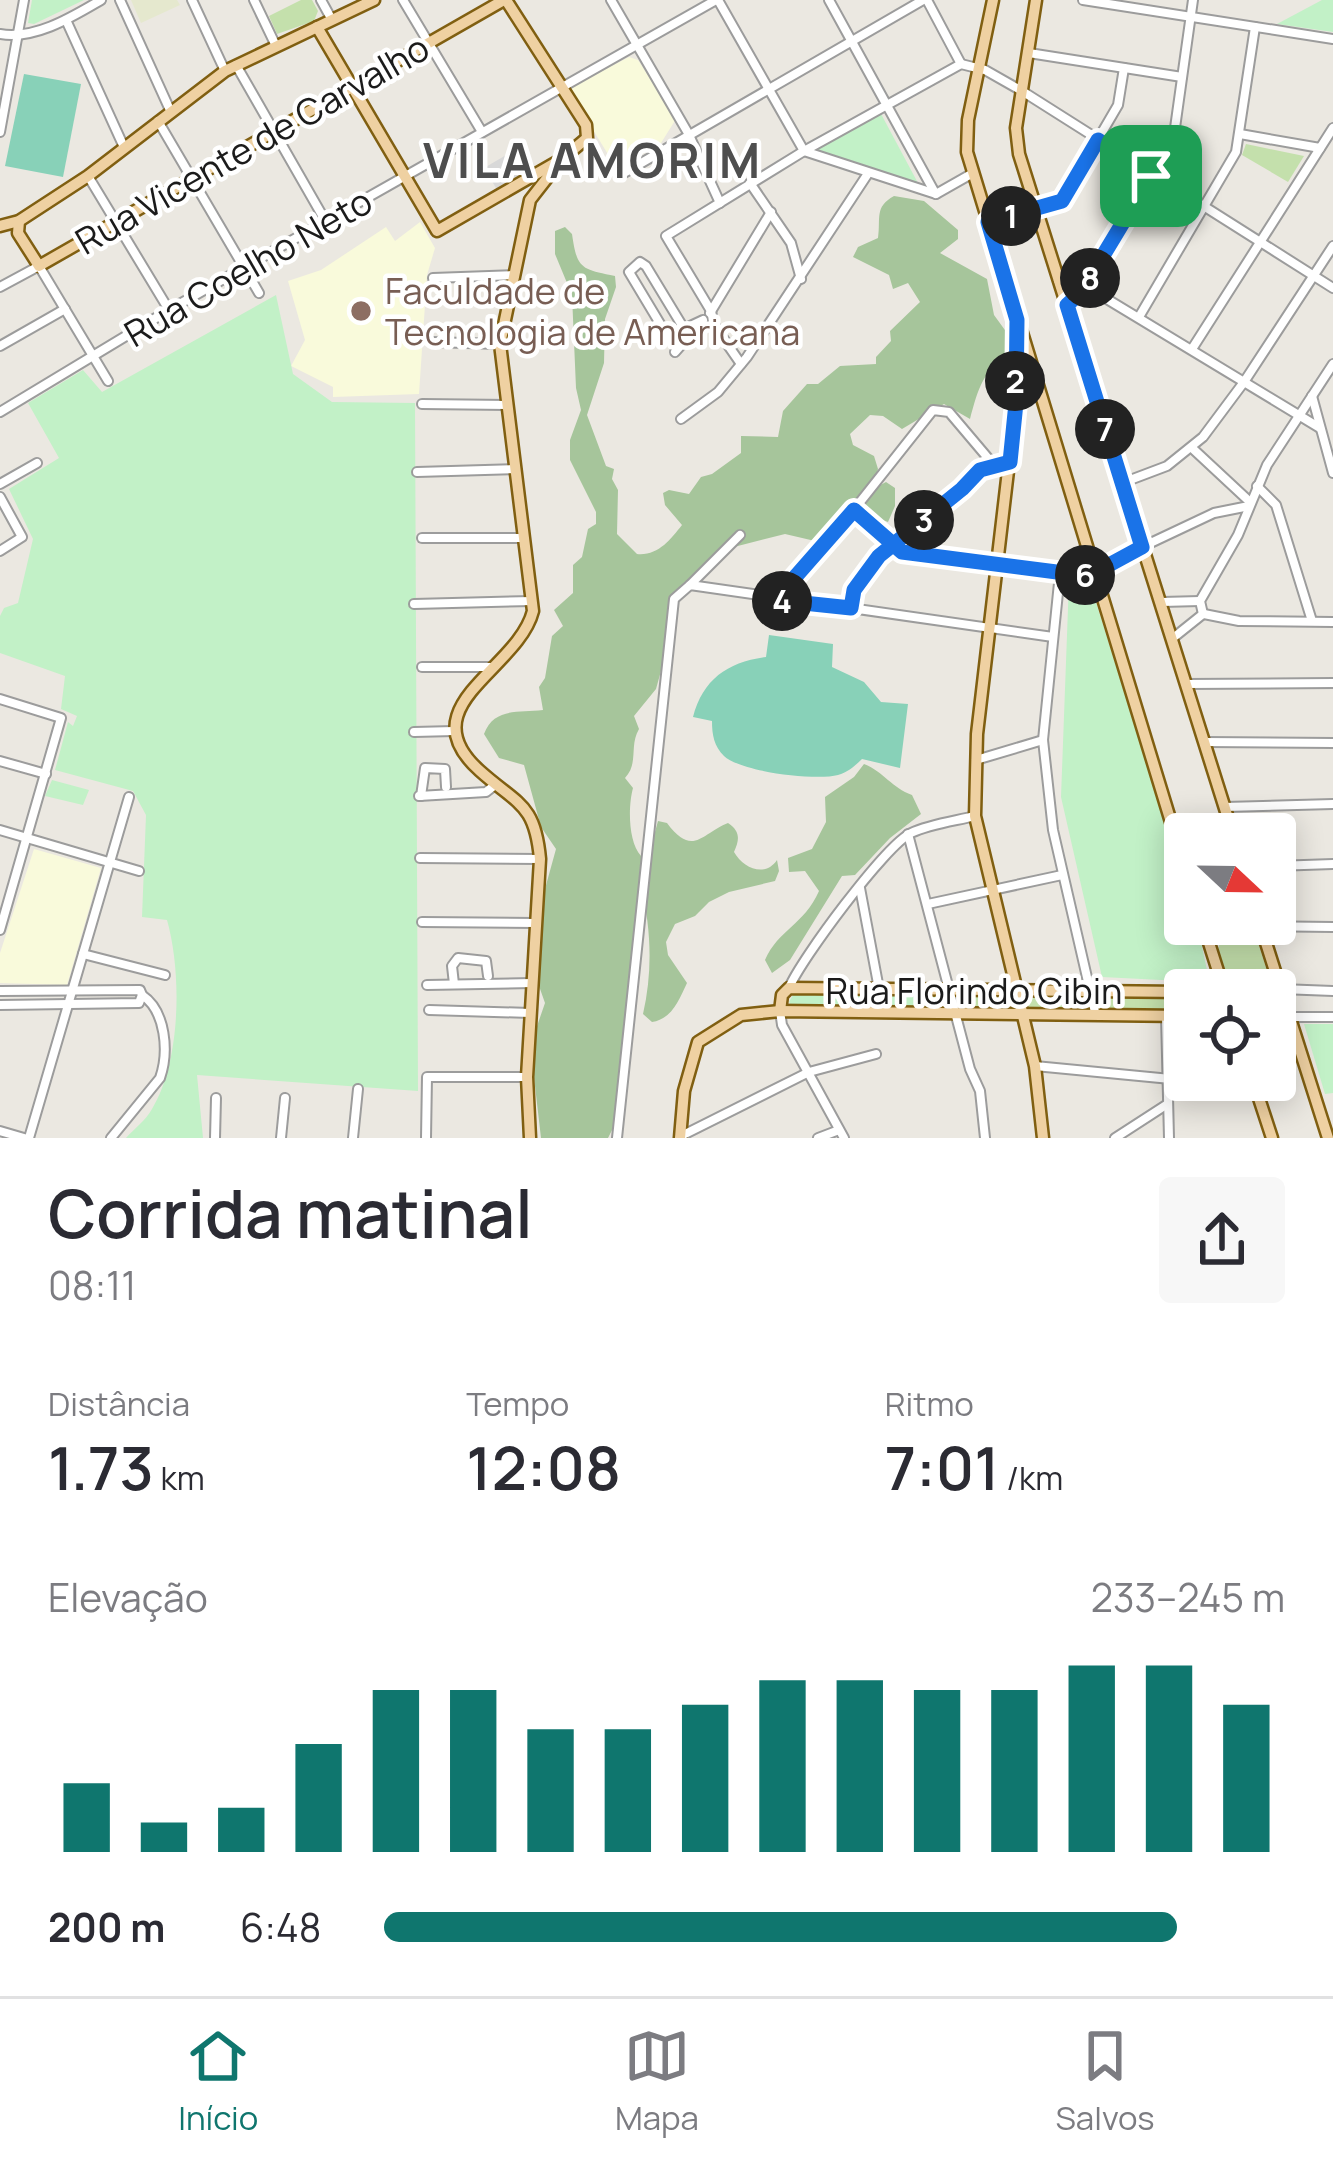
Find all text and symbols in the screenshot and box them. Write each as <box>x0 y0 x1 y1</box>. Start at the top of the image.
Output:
street label: Rua Vicente de Carvalho <box>66 23 438 265</box>
pin <box>1100 125 1202 227</box>
district label: VILA AMORIM <box>423 127 763 192</box>
icon: arrive <box>1118 143 1184 209</box>
street label: Rua Coelho Neto <box>115 176 381 358</box>
pin: 1 <box>981 186 1041 246</box>
text: 1 <box>1004 193 1018 238</box>
pin: 8 <box>1060 248 1120 308</box>
text: 8 <box>1080 255 1100 300</box>
place label: Faculdade de Tecnologia de Americana <box>385 266 800 356</box>
marker: Faculdade de Tecnologia de Americana <box>348 298 374 324</box>
pin: 2 <box>985 351 1045 411</box>
text: 2 <box>1005 358 1025 403</box>
pin: 7 <box>1075 399 1135 459</box>
text: 7 <box>1096 406 1114 451</box>
pin: 3 <box>894 490 954 550</box>
text: 3 <box>914 497 934 542</box>
pin: 6 <box>1055 545 1115 605</box>
text: 6 <box>1075 552 1095 597</box>
pin: 4 <box>752 571 812 631</box>
text: 4 <box>772 578 792 623</box>
north arrow <box>1164 813 1296 945</box>
map controls <box>1164 813 1296 1101</box>
street label: Rua Florindo Cibin <box>826 966 1122 1015</box>
button: locate <box>1164 969 1296 1101</box>
text: Corrida matinal <box>48 1168 533 1258</box>
button: share <box>1159 1177 1285 1303</box>
text: 08:11 <box>48 1258 137 1312</box>
text: Distância <box>48 1381 190 1426</box>
text: Tempo <box>466 1381 569 1426</box>
text: Ritmo <box>885 1381 974 1426</box>
text: 1.73 <box>48 1426 154 1508</box>
text: 12:08 <box>466 1426 621 1508</box>
text: 7:01 <box>885 1426 1000 1508</box>
text: km <box>154 1455 205 1500</box>
text: /km <box>1000 1455 1063 1500</box>
text: Elevação <box>48 1570 208 1624</box>
text: 233–245 m <box>1091 1570 1285 1624</box>
text: 200 m <box>48 1900 165 1954</box>
text: 6:48 <box>240 1900 322 1954</box>
tab: Início <box>178 2023 258 2140</box>
tab: Mapa <box>615 2023 699 2140</box>
tab: Salvos <box>1056 2023 1155 2140</box>

